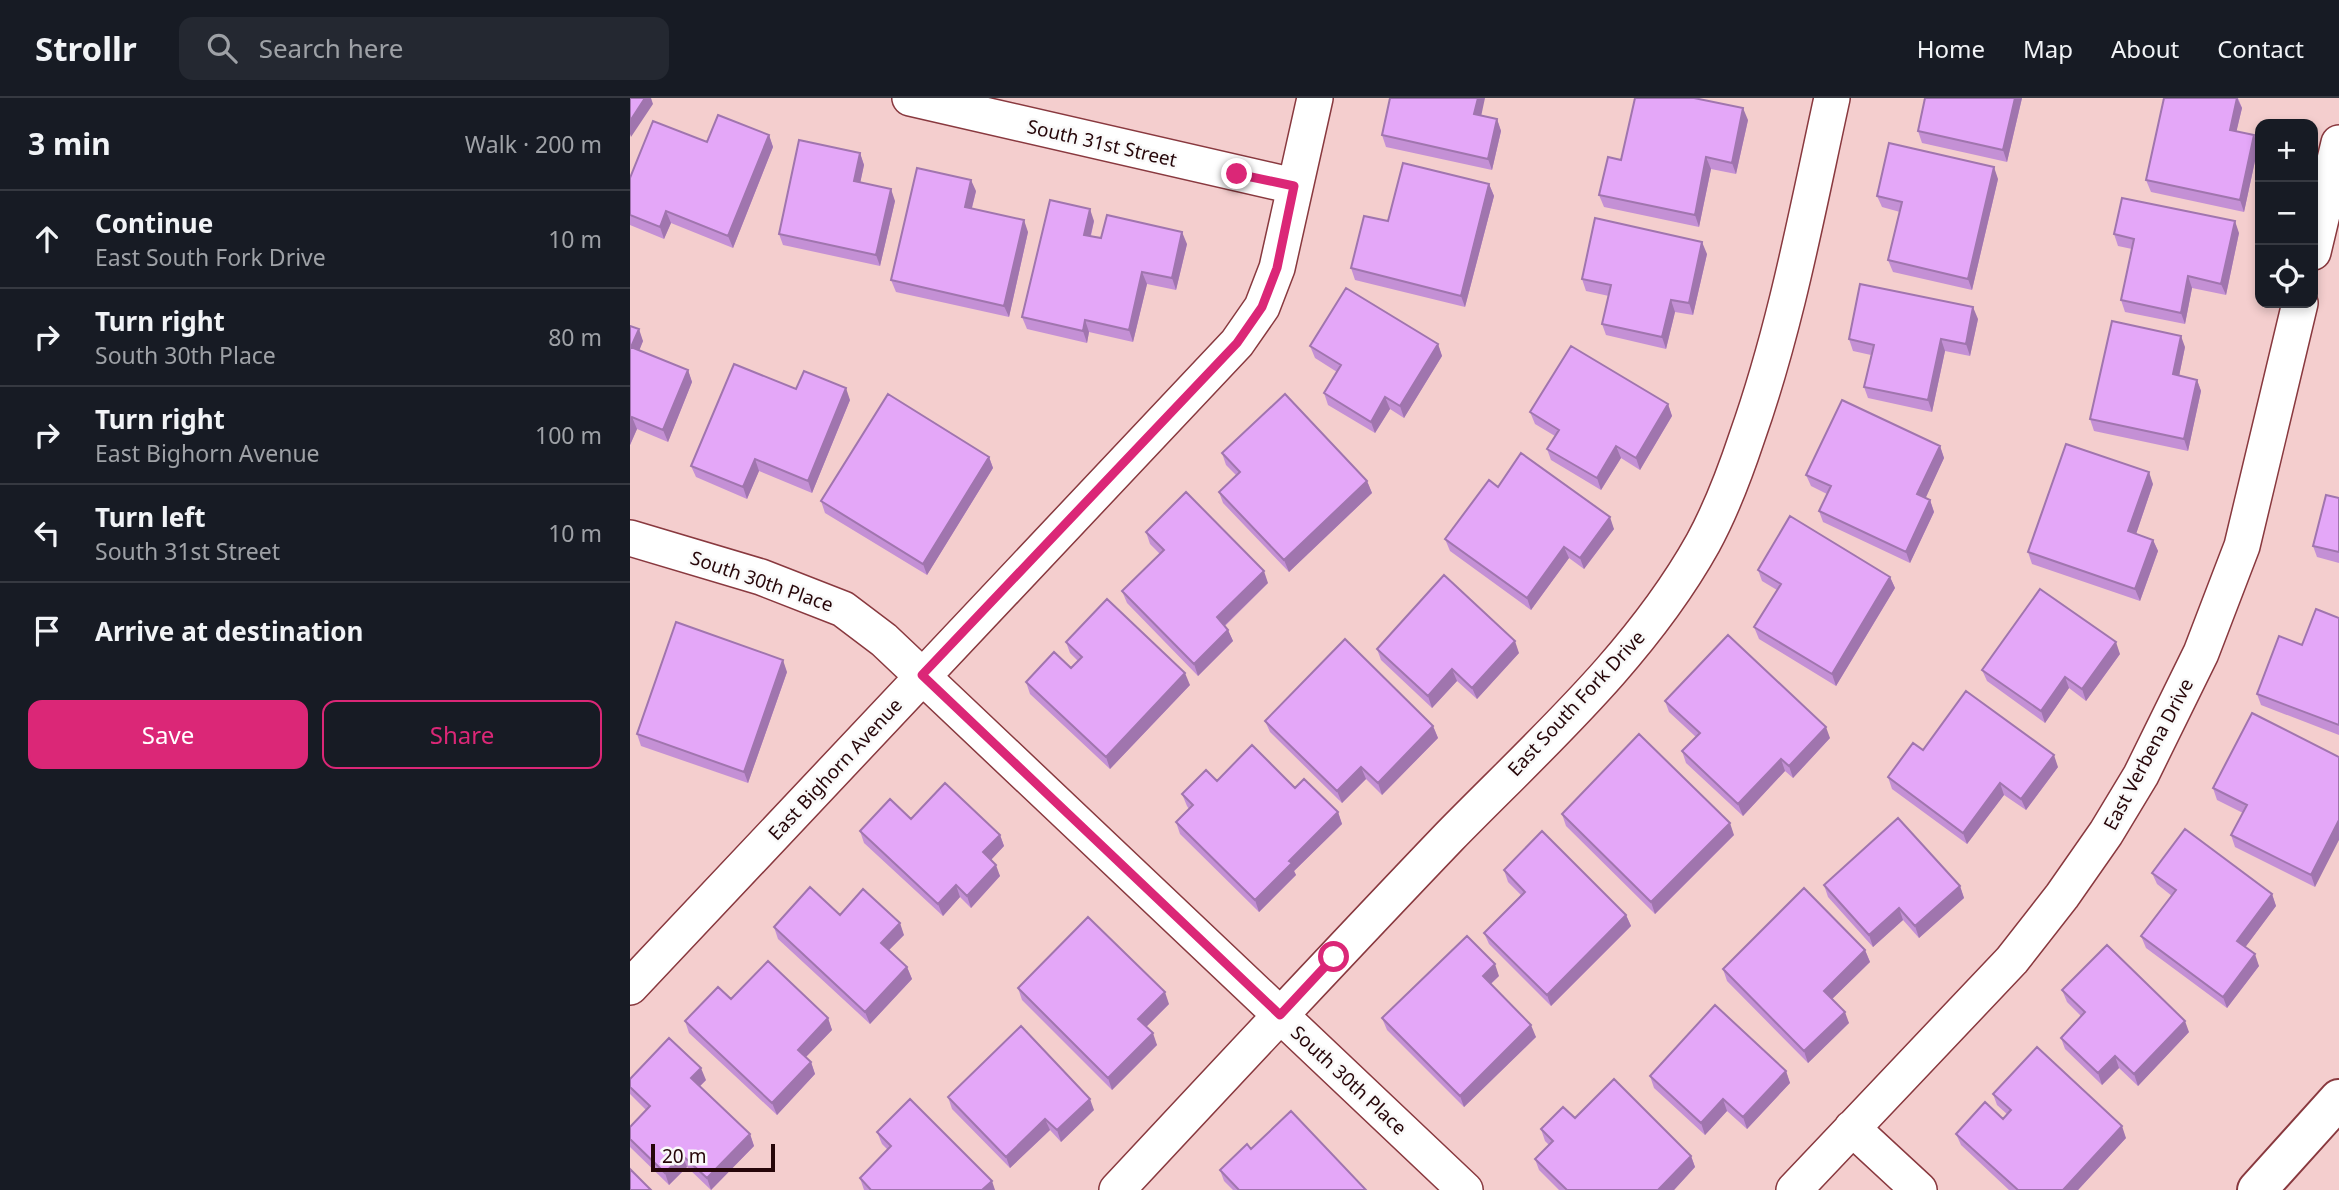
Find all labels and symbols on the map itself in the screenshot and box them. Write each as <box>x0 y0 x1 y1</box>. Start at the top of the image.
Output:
street label: South 31st Street <box>1025 113 1180 173</box>
route end <box>1221 158 1252 189</box>
street label: South 30th Place <box>687 544 837 618</box>
street label: East South Fork Drive <box>1501 624 1651 782</box>
street label: East Verbena Drive <box>2097 674 2199 834</box>
street label: East Bighorn Avenue <box>762 692 908 846</box>
route start <box>1318 941 1349 972</box>
street label: South 30th Place <box>1286 1020 1412 1140</box>
scale bar <box>651 1141 775 1173</box>

